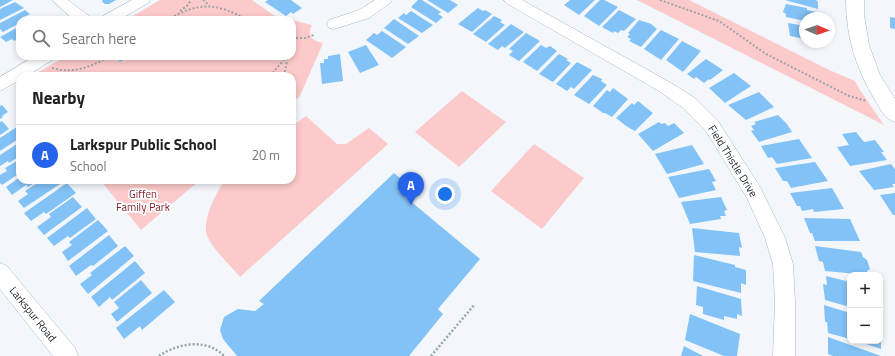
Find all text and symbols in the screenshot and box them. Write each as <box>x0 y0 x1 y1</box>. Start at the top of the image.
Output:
north arrow <box>799 12 835 48</box>
search box <box>16 16 296 60</box>
icon: search <box>30 27 52 49</box>
text: Search here <box>62 27 136 50</box>
text: Nearby <box>32 85 85 111</box>
street label: Field Thistle Drive <box>704 122 762 200</box>
text: Larkspur Public School <box>70 133 217 156</box>
text: A <box>41 145 49 165</box>
text: 20 m <box>252 145 280 165</box>
text: School <box>70 156 106 176</box>
pin: A <box>398 172 424 205</box>
your location <box>435 184 455 204</box>
park label: Giffen Family Park <box>116 186 171 215</box>
map controls <box>847 272 883 344</box>
button: + <box>847 272 883 308</box>
street label: Larkspur Road <box>6 283 60 345</box>
button: − <box>847 308 883 344</box>

